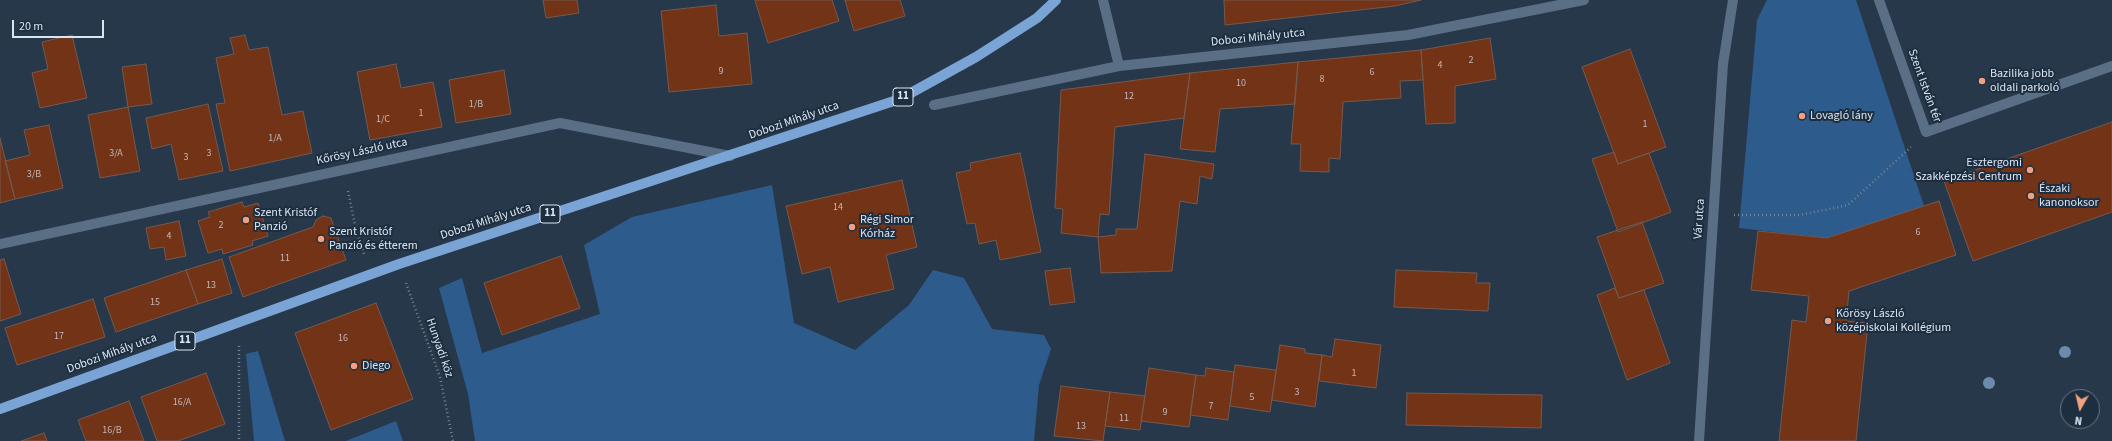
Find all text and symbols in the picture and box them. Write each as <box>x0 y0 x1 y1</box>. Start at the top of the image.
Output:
scale bar <box>14 12 106 38</box>
text: 20 m <box>19 18 43 35</box>
street label: Dobozi Mihály utca <box>1210 26 1306 50</box>
street label: Szent István tér <box>1904 47 1944 125</box>
house number: 2 <box>1469 55 1473 67</box>
house number: 4 <box>1438 60 1442 72</box>
house number: 9 <box>719 66 723 78</box>
house number: 6 <box>1370 67 1374 79</box>
place label: Bazilika jobb oldali parkoló <box>1990 67 2059 95</box>
house number: 8 <box>1320 74 1324 86</box>
marker: Bazilika jobb oldali parkoló <box>1977 76 1987 86</box>
house number: 10 <box>1236 78 1246 90</box>
road number: 11 <box>893 88 913 106</box>
house number: 12 <box>1124 91 1134 103</box>
house number: 1/B <box>469 99 483 111</box>
street label: Dobozi Mihály utca <box>747 99 841 143</box>
house number: 1 <box>419 108 423 120</box>
place label: Lovagló lány <box>1810 109 1873 123</box>
marker: Lovagló lány <box>1797 111 1807 121</box>
house number: 1/C <box>376 114 390 126</box>
house number: 1 <box>1643 119 1647 131</box>
house number: 1/A <box>268 133 282 145</box>
street label: Kőrösy László utca <box>315 135 409 169</box>
house number: 3/A <box>109 148 123 160</box>
house number: 3 <box>207 148 211 160</box>
house number: 3 <box>184 152 188 164</box>
place label: Esztergomi Szakképzési Centrum <box>1915 156 2022 184</box>
marker: Esztergomi Szakképzési Centrum <box>2025 165 2035 175</box>
house number: 3/B <box>27 169 41 181</box>
place label: Északi kanonoksor <box>2039 182 2099 210</box>
marker: Északi kanonoksor <box>2026 191 2036 201</box>
street label: Vár utca <box>1691 198 1709 240</box>
street label: Dobozi Mihály utca <box>439 201 533 243</box>
house number: 14 <box>833 202 843 214</box>
road number: 11 <box>540 205 560 223</box>
place label: Szent Kristóf Panzió <box>254 206 317 234</box>
place label: Régi Simor Kórház <box>860 213 914 241</box>
marker: Szent Kristóf Panzió <box>241 215 251 225</box>
house number: 2 <box>219 220 223 232</box>
marker: Régi Simor Kórház <box>847 222 857 232</box>
place label: Szent Kristóf Panzió és étterem <box>329 225 418 253</box>
house number: 6 <box>1916 227 1920 239</box>
house number: 4 <box>167 231 171 243</box>
marker: Szent Kristóf Panzió és étterem <box>316 234 326 244</box>
house number: 11 <box>280 253 290 265</box>
house number: 13 <box>206 280 216 292</box>
house number: 15 <box>150 297 160 309</box>
place label: Kőrösy László középiskolai Kollégium <box>1836 307 1951 335</box>
marker: Kőrösy László középiskolai Kollégium <box>1823 316 1833 326</box>
street label: Hunyadi köz <box>422 317 456 379</box>
house number: 17 <box>54 331 64 343</box>
street label: Dobozi Mihály utca <box>65 331 159 377</box>
road number: 11 <box>175 332 195 350</box>
house number: 16 <box>338 333 348 345</box>
place label: Diego <box>362 359 391 373</box>
marker: Diego <box>349 361 359 371</box>
house number: 1 <box>1352 368 1356 380</box>
house number: 3 <box>1295 387 1299 399</box>
north arrow <box>2060 389 2100 429</box>
house number: 5 <box>1250 392 1254 404</box>
house number: 16/A <box>173 397 191 409</box>
house number: 7 <box>1209 401 1213 413</box>
house number: 9 <box>1163 407 1167 419</box>
text: N <box>2074 412 2083 428</box>
house number: 11 <box>1119 413 1129 425</box>
house number: 13 <box>1076 421 1086 433</box>
house number: 16/B <box>102 425 122 437</box>

